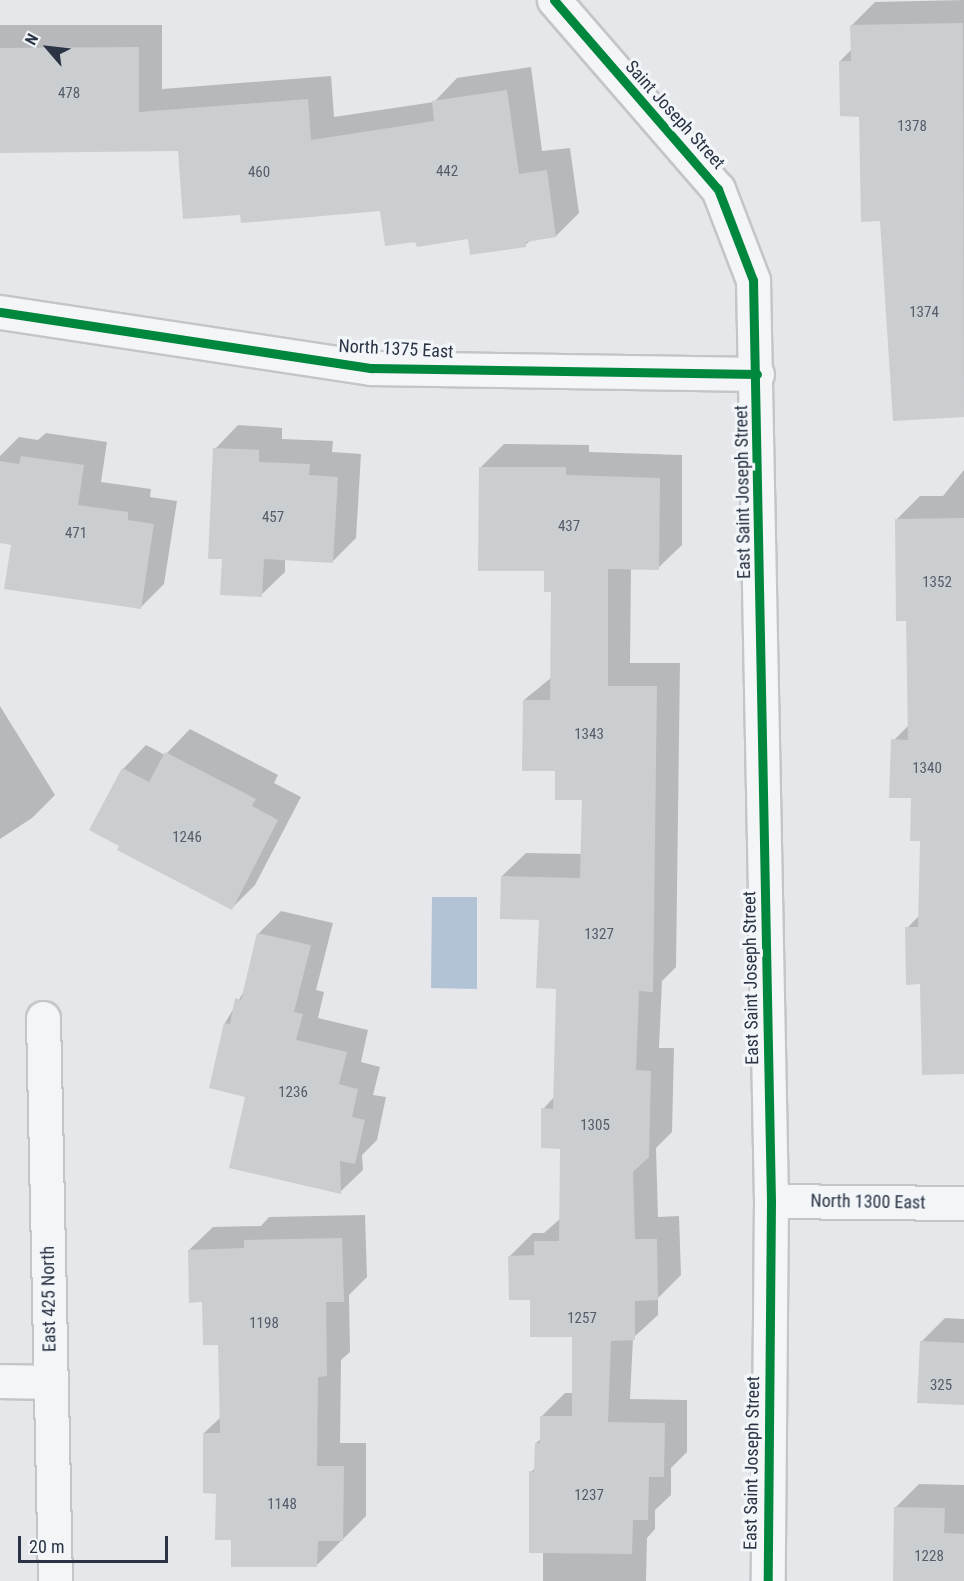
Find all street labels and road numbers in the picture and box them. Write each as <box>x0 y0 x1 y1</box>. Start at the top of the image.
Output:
street label: Saint Joseph Street <box>621 56 729 174</box>
street label: North 1375 East <box>338 335 454 363</box>
street label: East Saint Joseph Street <box>731 405 755 579</box>
street label: East Saint Joseph Street <box>739 891 763 1065</box>
street label: North 1300 East <box>810 1190 926 1214</box>
street label: East 425 North <box>37 1246 61 1352</box>
street label: East Saint Joseph Street <box>740 1376 764 1550</box>

